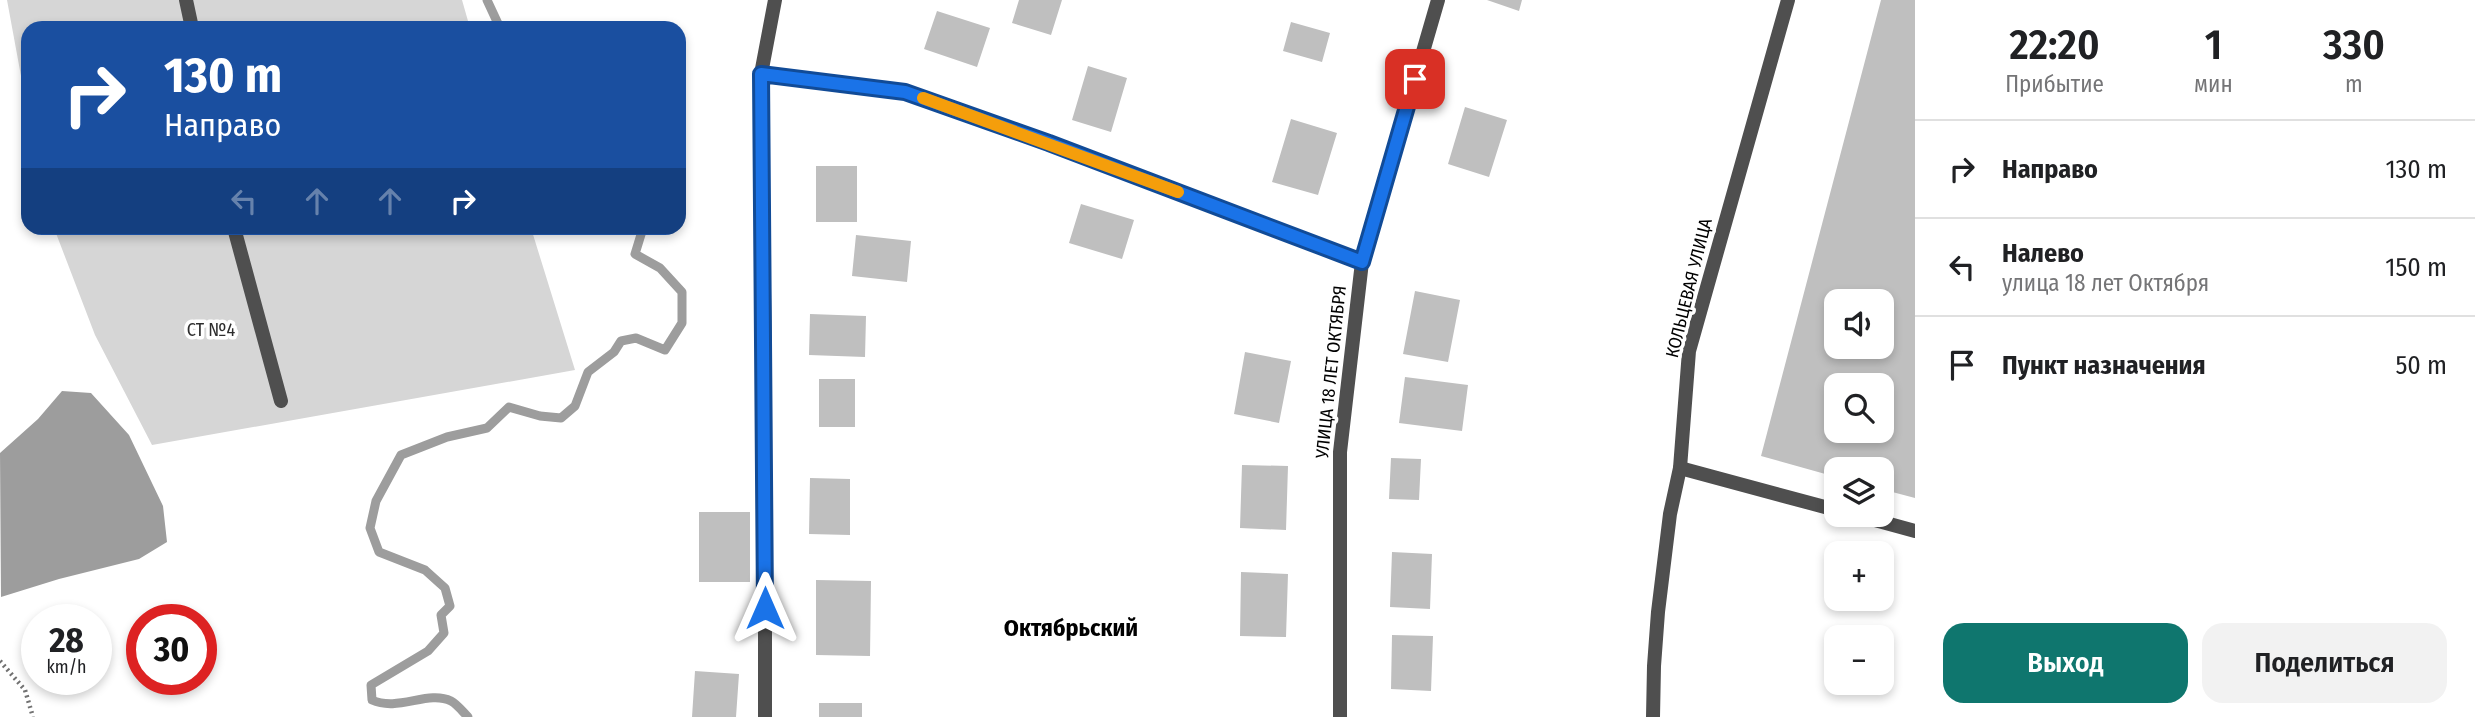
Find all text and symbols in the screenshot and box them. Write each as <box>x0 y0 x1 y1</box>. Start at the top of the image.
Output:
text: 22:20 <box>2010 20 2100 70</box>
text: 1 <box>2205 20 2222 70</box>
text: 330 <box>2323 20 2385 70</box>
text: 130 m <box>164 46 282 105</box>
icon: right <box>49 49 140 140</box>
pin <box>1385 49 1445 109</box>
icon: arrive <box>1396 60 1434 98</box>
text: Прибытие <box>2005 70 2104 98</box>
text: мин <box>2194 70 2233 98</box>
text: m <box>2345 70 2363 98</box>
text: Направо <box>164 106 281 144</box>
icon: right <box>1943 150 1981 188</box>
text: Направо <box>2002 154 2098 185</box>
text: 130 m <box>2385 154 2447 185</box>
icon: left <box>225 182 263 220</box>
icon: ahead <box>298 182 336 220</box>
icon: ahead <box>371 182 409 220</box>
icon: right <box>444 182 482 220</box>
street label: КОЛЬЦЕВАЯ УЛИЦА <box>1661 215 1717 360</box>
text: Налево <box>2002 238 2084 269</box>
icon: left <box>1943 248 1981 286</box>
text: 150 m <box>2385 252 2447 283</box>
text: улица 18 лет Октября <box>2002 269 2209 297</box>
street label: УЛИЦА 18 ЛЕТ ОКТЯБРЯ <box>1311 284 1351 461</box>
map controls <box>1824 289 1894 695</box>
button: sound <box>1824 289 1894 359</box>
park label: СТ №4 <box>187 319 235 341</box>
icon: arrive <box>1943 346 1981 384</box>
text: Пункт назначения <box>2002 350 2206 381</box>
text: 50 m <box>2395 350 2447 381</box>
button: search <box>1824 373 1894 443</box>
button: layers <box>1824 457 1894 527</box>
button: + <box>1824 541 1894 611</box>
position arrow <box>728 571 802 645</box>
speed limit sign: 30 <box>126 604 217 695</box>
district label: Октябрьский <box>1004 614 1138 642</box>
text: 28 <box>49 619 84 661</box>
button: Выход <box>1943 623 2188 703</box>
button: Поделиться <box>2202 623 2447 703</box>
button: − <box>1824 625 1894 695</box>
text: km/h <box>46 656 87 678</box>

